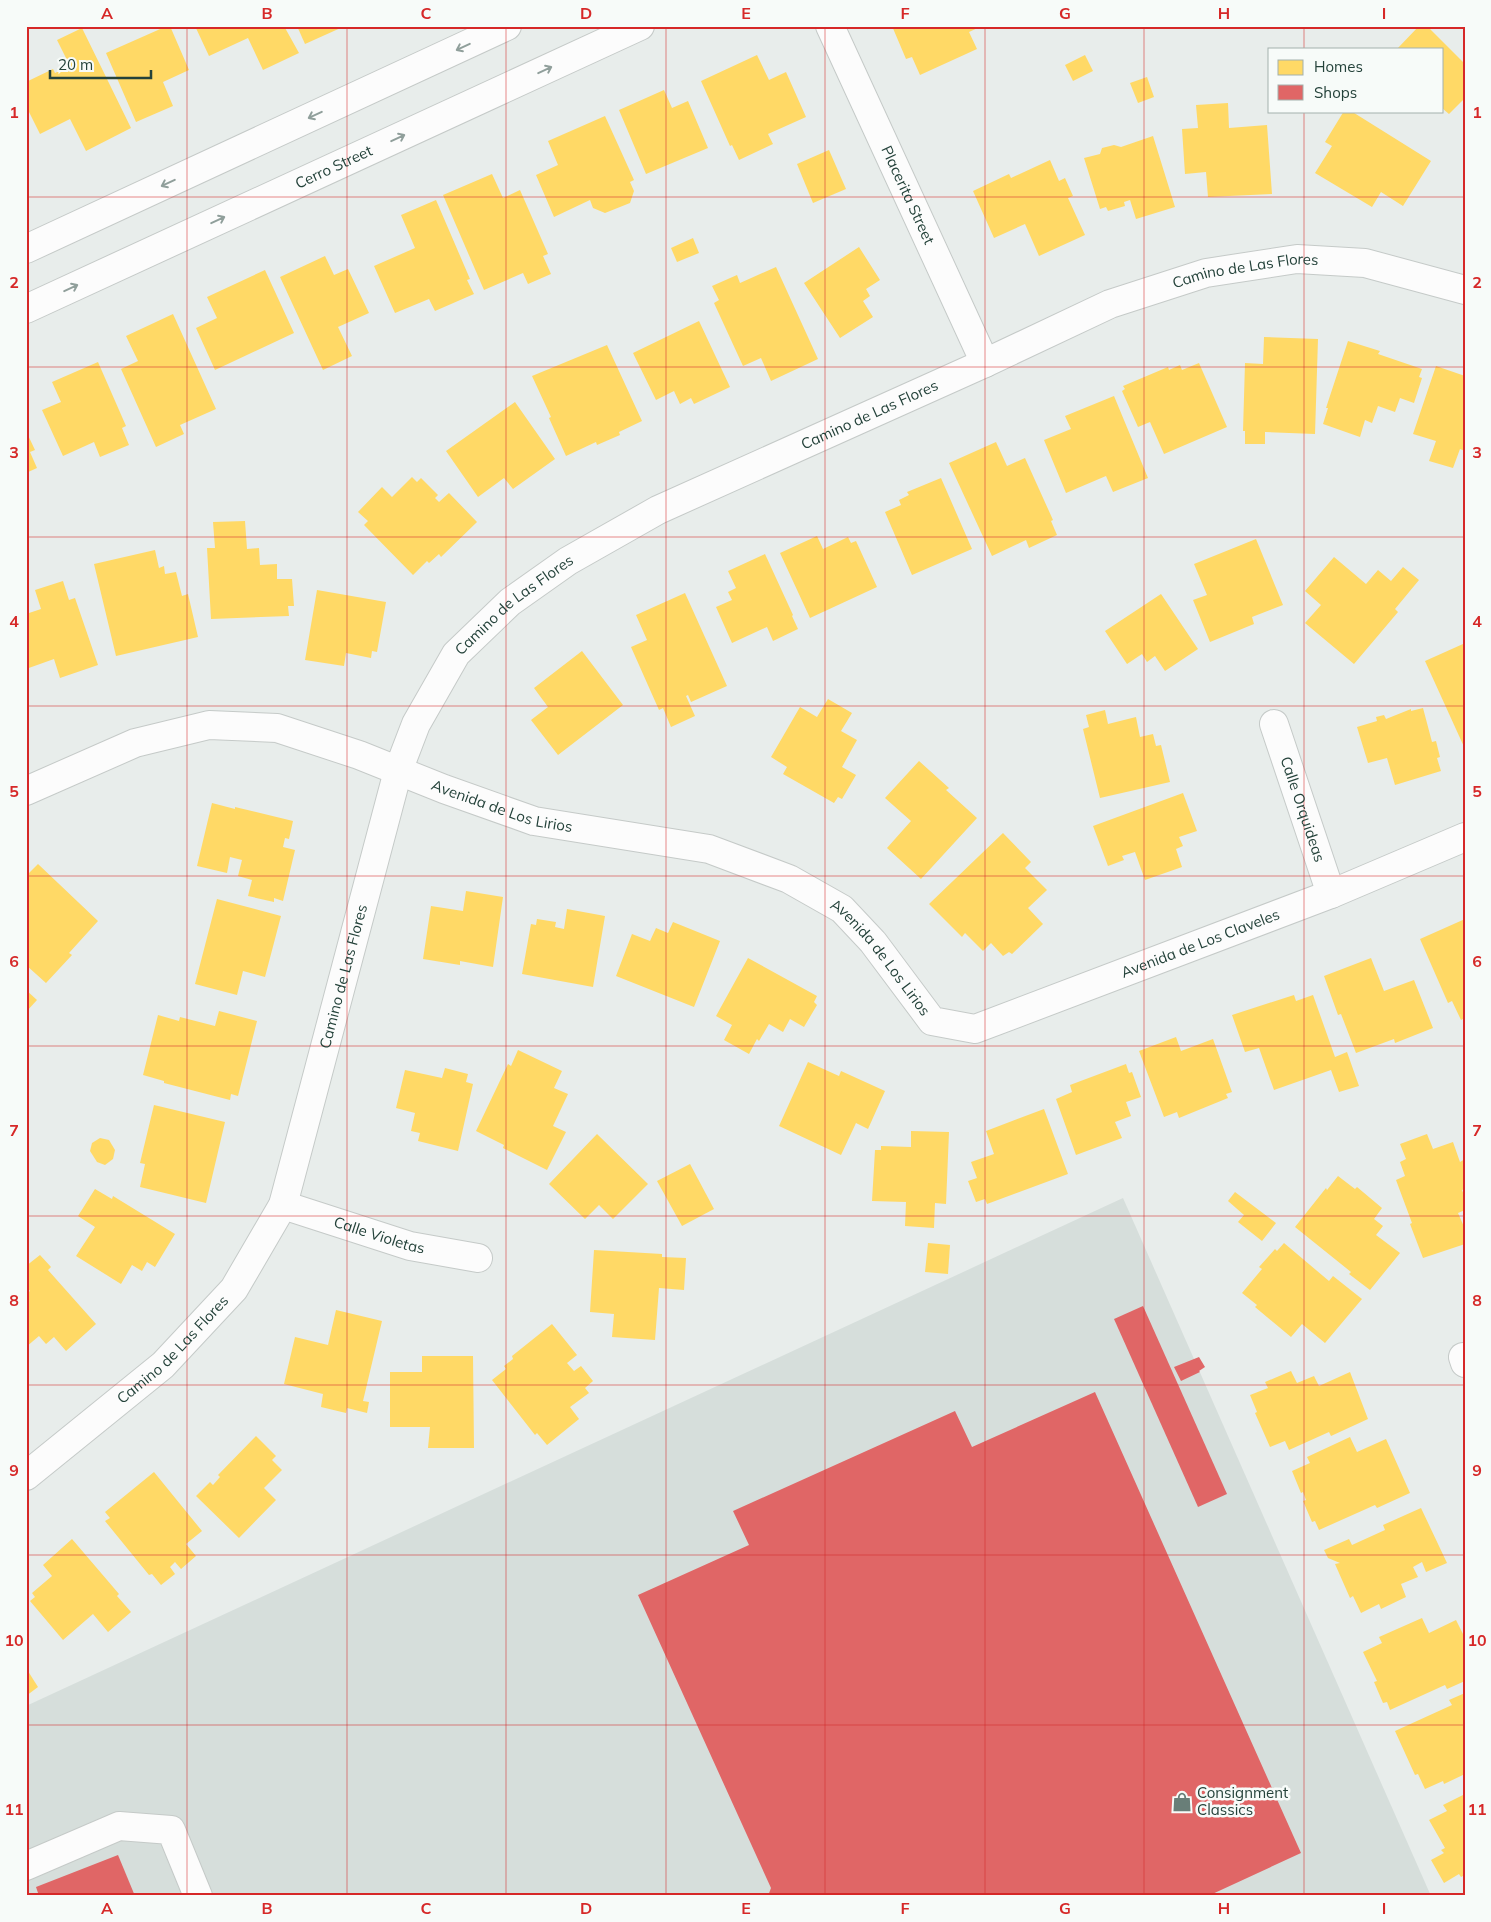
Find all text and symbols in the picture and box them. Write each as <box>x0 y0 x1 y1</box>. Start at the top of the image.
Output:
text: A <box>101 3 113 23</box>
text: B <box>261 3 273 23</box>
text: C <box>421 3 432 23</box>
text: D <box>580 3 592 23</box>
text: E <box>741 3 751 23</box>
text: F <box>900 3 910 23</box>
text: G <box>1059 3 1071 23</box>
text: H <box>1218 3 1230 23</box>
text: I <box>1382 3 1386 23</box>
one-way arrow <box>456 42 471 52</box>
scale bar <box>50 48 151 80</box>
legend <box>1268 48 1444 112</box>
text: 20 m <box>58 55 93 74</box>
text: Homes <box>1314 57 1363 76</box>
one-way arrow <box>537 65 552 74</box>
text: Shops <box>1314 83 1357 102</box>
text: 1 <box>9 102 19 122</box>
text: 1 <box>1472 102 1482 122</box>
one-way arrow <box>308 111 323 120</box>
one-way arrow <box>390 132 405 142</box>
street label: Cerro Street <box>292 141 375 193</box>
street label: Placerita Street <box>877 142 939 247</box>
one-way arrow <box>161 179 176 189</box>
one-way arrow <box>210 215 225 225</box>
street label: Camino de Las Flores <box>1170 249 1319 292</box>
text: 2 <box>9 272 19 292</box>
text: 2 <box>1472 272 1482 292</box>
one-way arrow <box>63 283 78 293</box>
street label: Camino de Las Flores <box>798 375 941 453</box>
text: 3 <box>9 442 19 462</box>
text: 3 <box>1472 442 1482 462</box>
street label: Camino de Las Flores <box>451 550 577 659</box>
text: 4 <box>9 611 19 631</box>
text: 4 <box>1472 611 1482 631</box>
street label: Calle Orquideas <box>1277 754 1330 864</box>
street label: Avenida de Los Lirios <box>429 775 574 836</box>
text: 5 <box>9 781 19 801</box>
text: 5 <box>1472 781 1482 801</box>
street label: Avenida de Los Lirios <box>827 894 935 1019</box>
street label: Camino de Las Flores <box>315 902 371 1050</box>
street label: Avenida de Los Claveles <box>1118 904 1282 982</box>
text: 6 <box>9 951 19 971</box>
text: 6 <box>1472 951 1482 971</box>
text: 7 <box>9 1120 19 1140</box>
text: 7 <box>1472 1120 1482 1140</box>
street label: Calle Violetas <box>331 1212 426 1257</box>
text: 8 <box>9 1290 19 1310</box>
text: 8 <box>1472 1290 1482 1310</box>
street label: Camino de Las Flores <box>113 1291 232 1408</box>
text: 9 <box>9 1460 19 1480</box>
text: 9 <box>1472 1460 1482 1480</box>
text: 10 <box>4 1630 24 1650</box>
text: 10 <box>1467 1630 1487 1650</box>
place label: Consignment Classics <box>1197 1783 1288 1819</box>
shop icon: Consignment Classics <box>1171 1791 1193 1813</box>
text: 11 <box>4 1799 24 1819</box>
text: 11 <box>1467 1799 1487 1819</box>
text: A <box>101 1898 113 1918</box>
text: B <box>261 1898 273 1918</box>
text: C <box>421 1898 432 1918</box>
text: D <box>580 1898 592 1918</box>
text: E <box>741 1898 751 1918</box>
text: F <box>900 1898 910 1918</box>
text: G <box>1059 1898 1071 1918</box>
text: H <box>1218 1898 1230 1918</box>
text: I <box>1382 1898 1386 1918</box>

